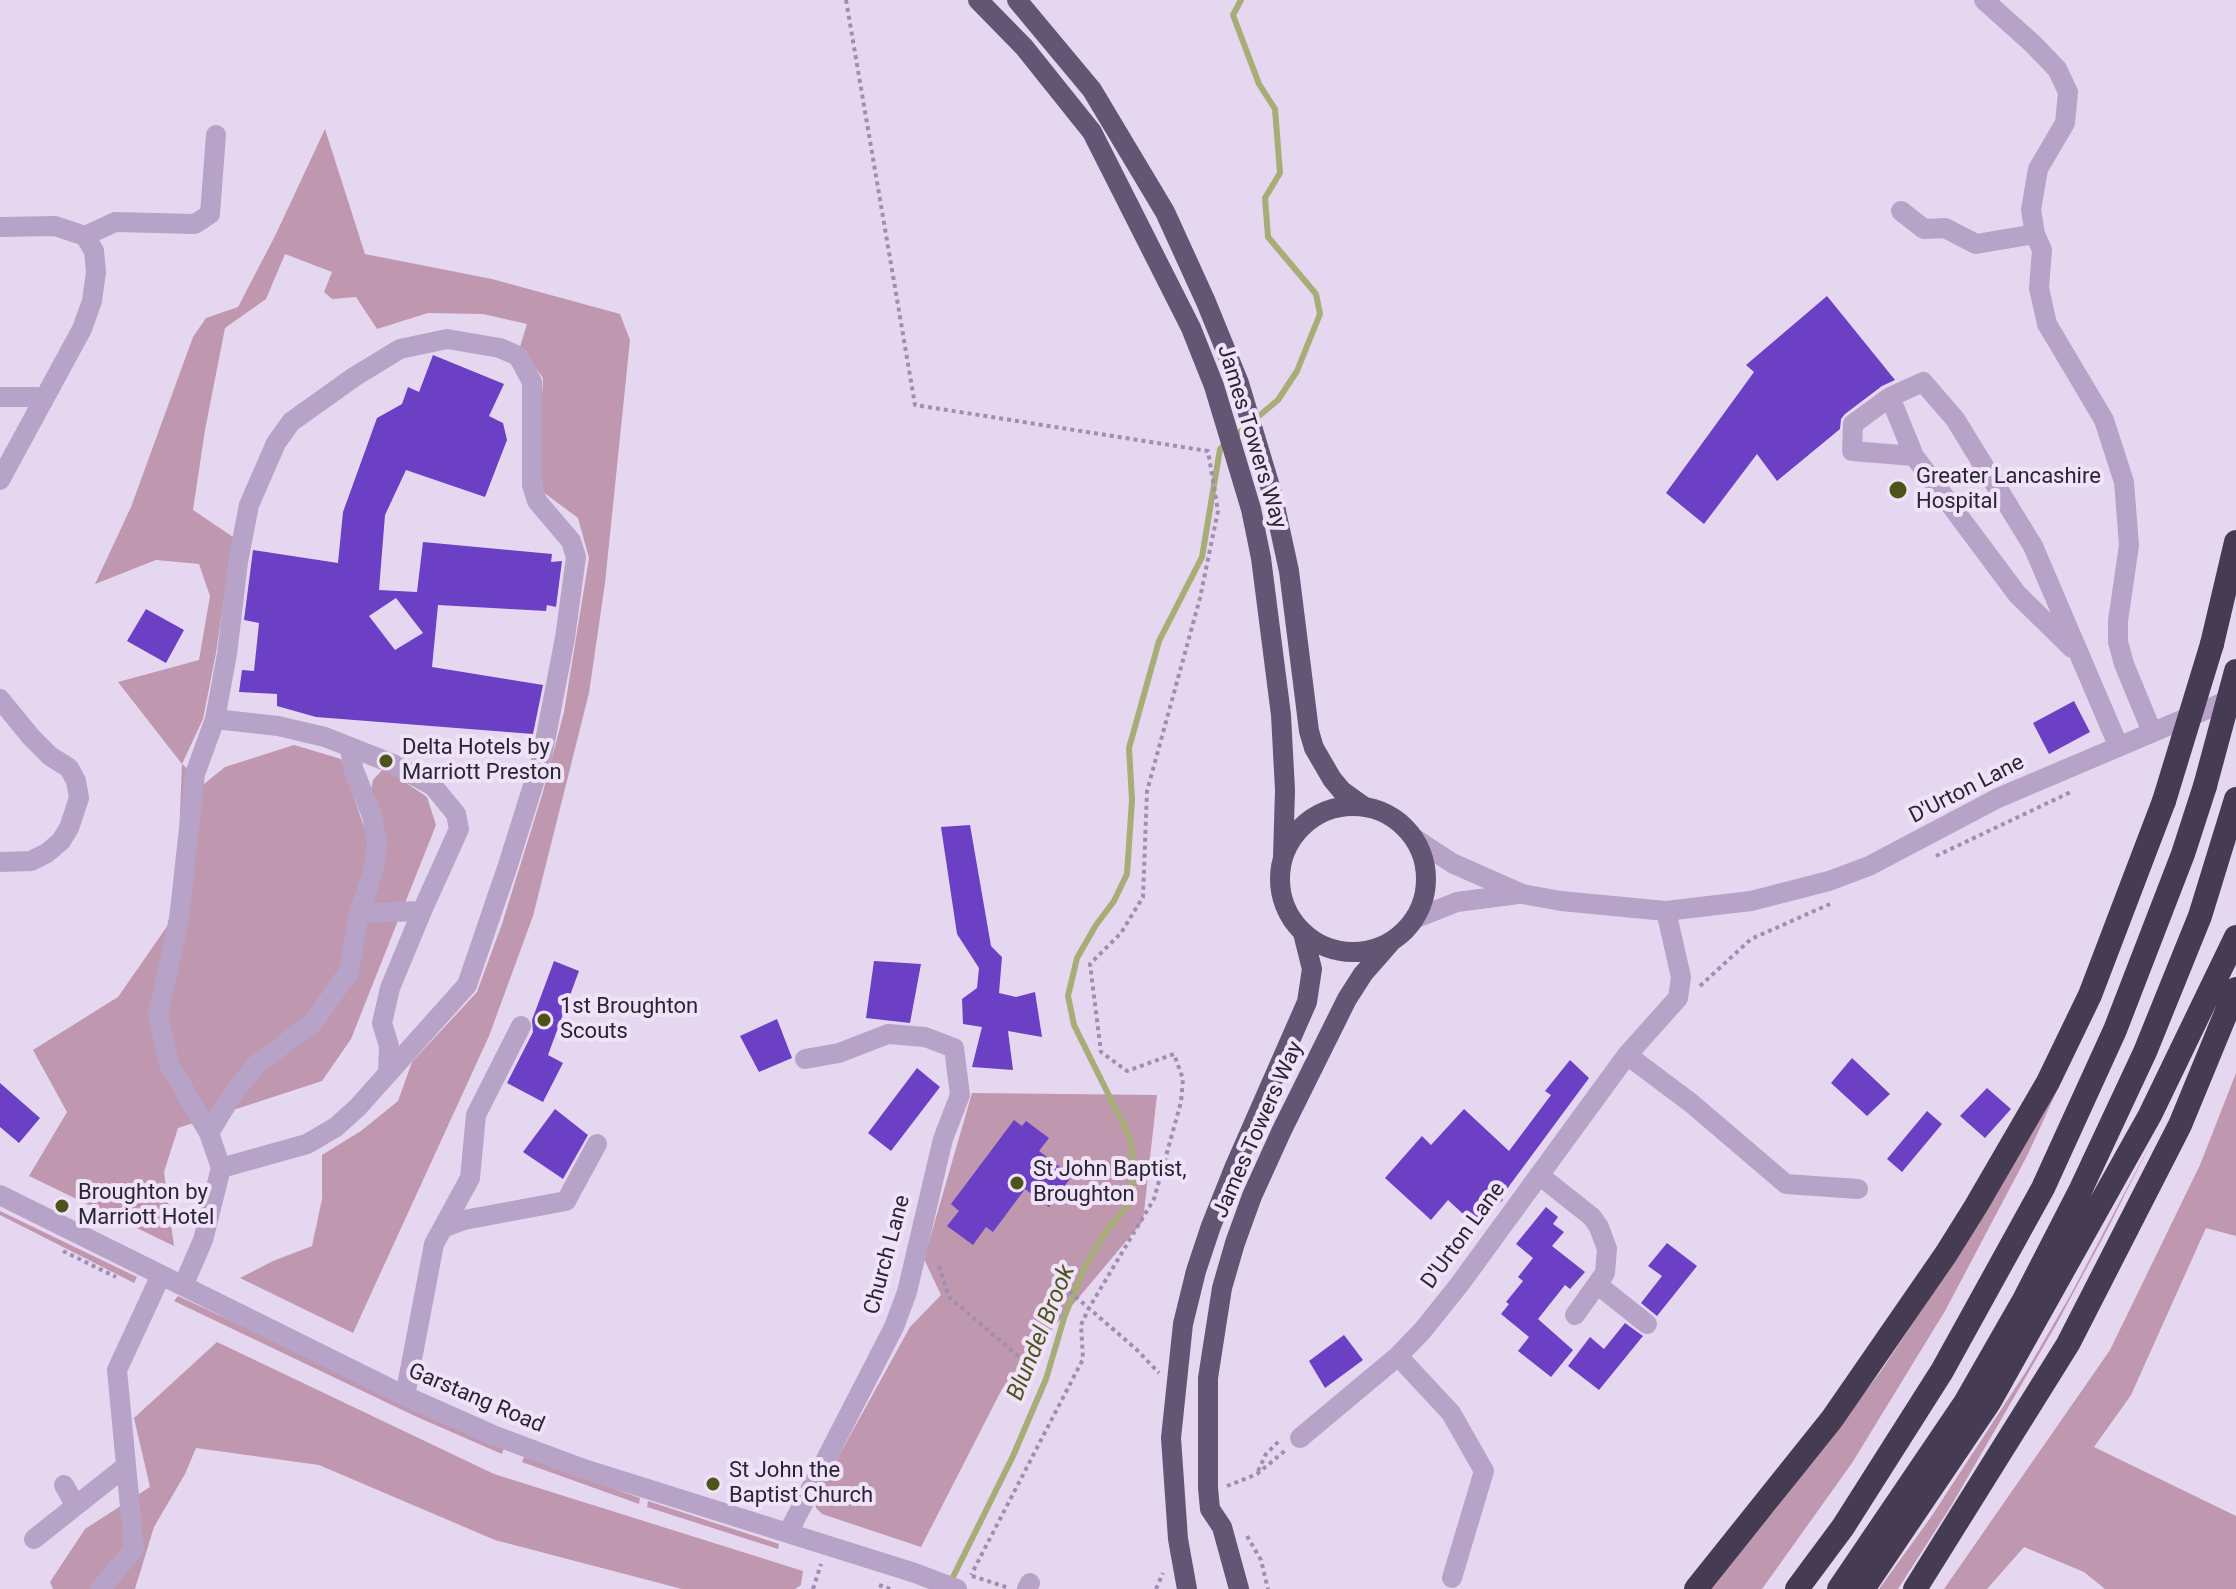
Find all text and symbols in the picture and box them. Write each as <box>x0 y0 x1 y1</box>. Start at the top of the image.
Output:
street label: James Towers Way <box>1211 342 1291 532</box>
place label: Greater Lancashire Hospital <box>1916 464 2101 516</box>
marker: Greater Lancashire Hospital <box>1887 479 1909 501</box>
place label: Delta Hotels by Marriott Preston <box>402 735 562 786</box>
street label: D'Urton Lane <box>1905 750 2029 830</box>
marker: Delta Hotels by Marriott Preston <box>377 752 395 770</box>
place label: 1st Broughton Scouts <box>560 994 698 1046</box>
marker: 1st Broughton Scouts <box>535 1011 553 1029</box>
street label: James Towers Way <box>1208 1038 1310 1222</box>
place label: St John Baptist, Broughton <box>1033 1157 1187 1208</box>
marker: St John Baptist, Broughton <box>1008 1174 1026 1192</box>
street label: D'Urton Lane <box>1416 1178 1512 1294</box>
place label: Broughton by Marriott Hotel <box>78 1180 214 1232</box>
street label: Church Lane <box>859 1192 917 1318</box>
marker: Broughton by Marriott Hotel <box>53 1197 71 1215</box>
water label: Blundel Brook <box>1002 1261 1082 1405</box>
street label: Garstang Road <box>404 1358 548 1440</box>
place label: St John the Baptist Church <box>729 1458 873 1510</box>
marker: St John the Baptist Church <box>704 1475 722 1493</box>

